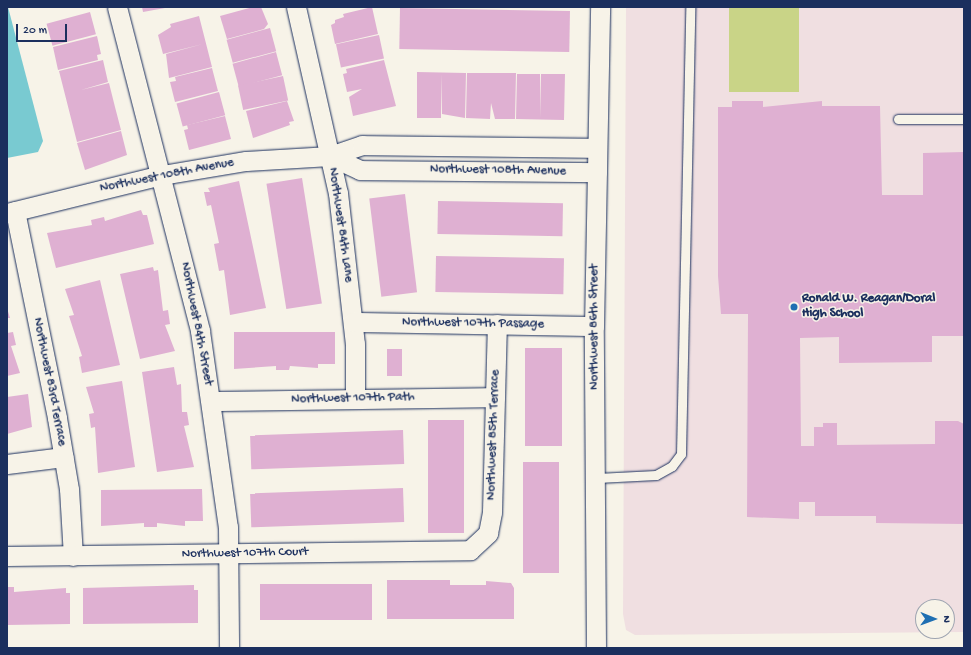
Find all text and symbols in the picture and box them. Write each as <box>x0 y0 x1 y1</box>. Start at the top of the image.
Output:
scale bar <box>18 16 69 42</box>
text: 20 m <box>23 24 47 38</box>
street label: Northwest 108th Avenue <box>99 155 235 197</box>
street label: Northwest 108th Avenue <box>430 162 566 180</box>
street label: Northwest 84th Lane <box>324 167 356 283</box>
street label: Northwest 84th Street <box>176 261 216 387</box>
street label: Northwest 86th Street <box>587 264 603 390</box>
place label: Ronald W. Reagan/Doral High School <box>802 292 935 323</box>
marker: Ronald W. Reagan/Doral High School <box>789 302 799 312</box>
street label: Northwest 107th Passage <box>402 315 544 333</box>
street label: Northwest 83rd Terrace <box>29 316 69 448</box>
street label: Northwest 85th Terrace <box>484 369 504 501</box>
street label: Northwest 107th Path <box>291 390 415 408</box>
street label: Northwest 107th Court <box>182 545 308 563</box>
north arrow <box>915 599 955 639</box>
text: N <box>940 615 952 623</box>

